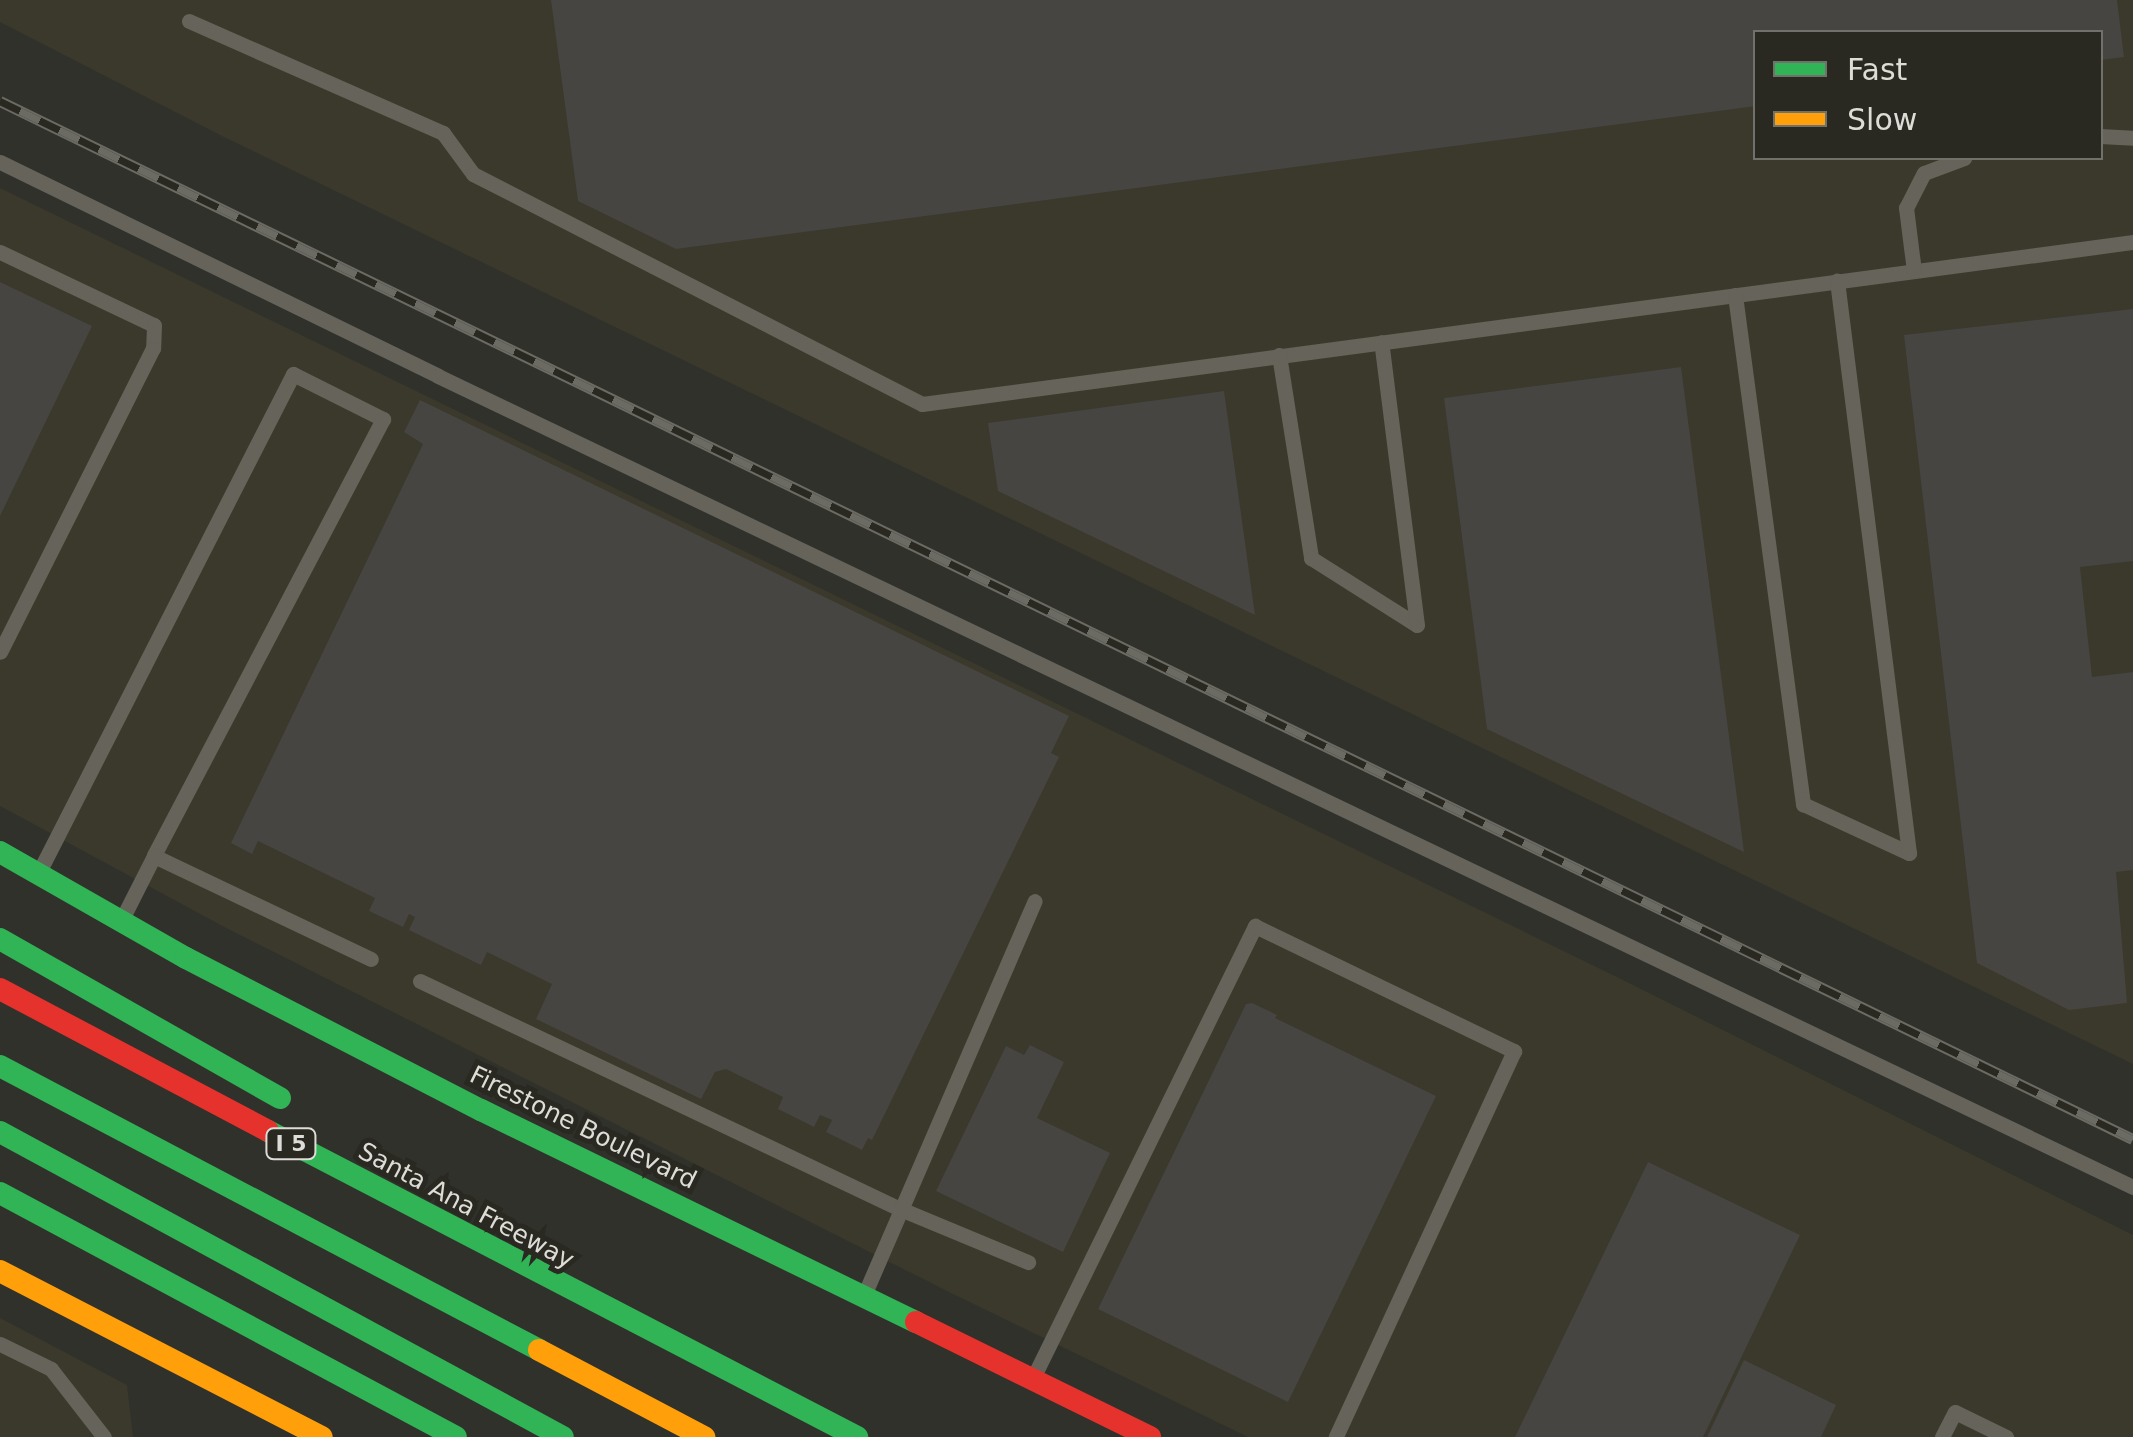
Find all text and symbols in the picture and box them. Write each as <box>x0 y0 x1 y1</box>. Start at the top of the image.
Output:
legend <box>1753 30 2103 160</box>
text: Fast <box>1847 52 1907 87</box>
text: Slow <box>1847 102 1917 137</box>
street label: Firestone Boulevard <box>465 1060 701 1196</box>
road number: I 5 <box>264 1127 318 1161</box>
street label: Santa Ana Freeway <box>353 1136 579 1276</box>

